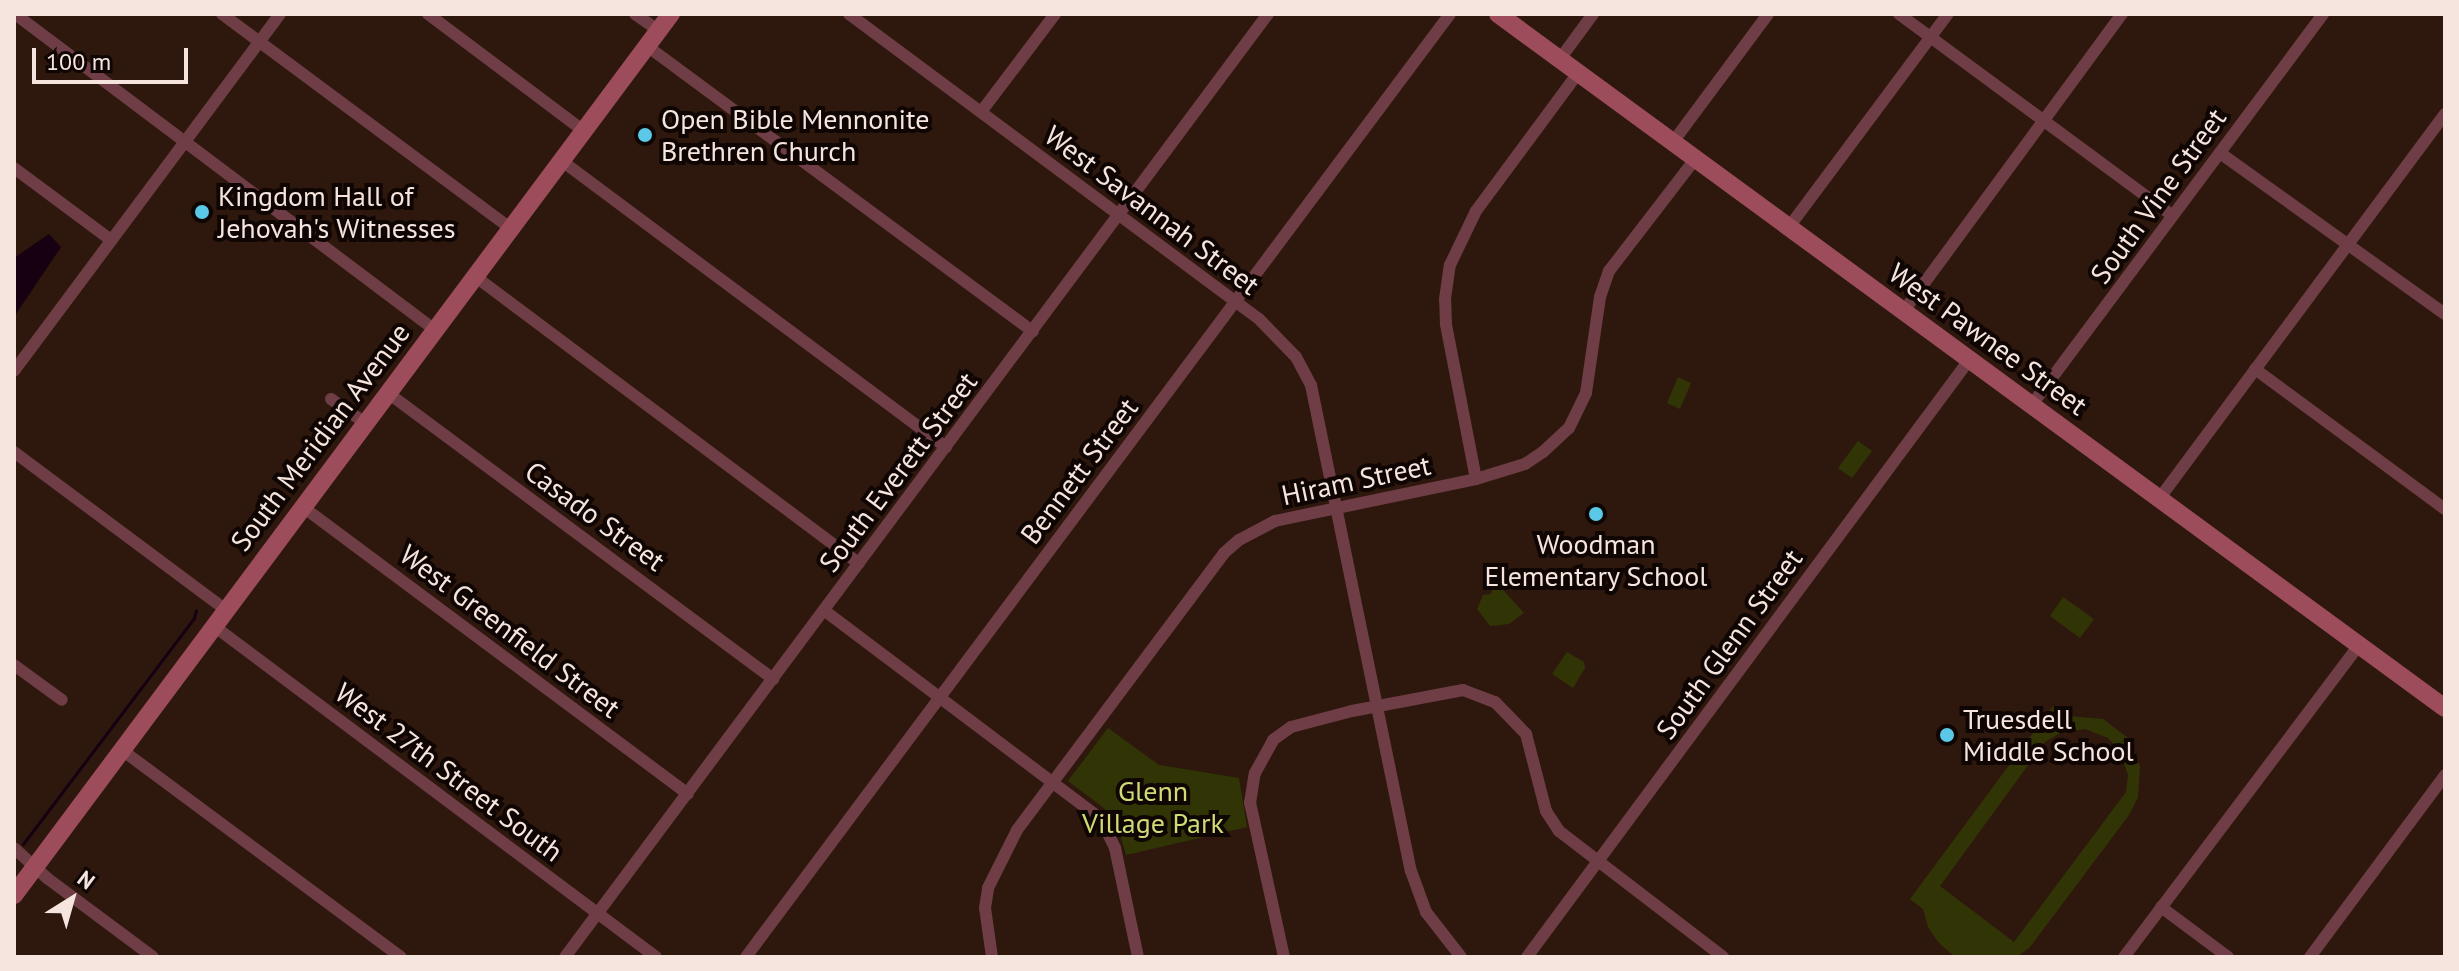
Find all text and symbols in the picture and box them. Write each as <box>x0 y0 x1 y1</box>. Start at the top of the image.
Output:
scale bar <box>36 32 192 82</box>
text: 100 m <box>46 46 111 77</box>
place label: Open Bible Mennonite Brethren Church <box>661 102 929 168</box>
street label: South Vine Street <box>2083 102 2233 290</box>
street label: West Savannah Street <box>1038 118 1266 302</box>
marker: Open Bible Mennonite Brethren Church <box>636 126 654 144</box>
place label: Kingdom Hall of Jehovah's Witnesses <box>218 179 456 245</box>
marker: Kingdom Hall of Jehovah's Witnesses <box>193 203 211 221</box>
street label: West Pawnee Street <box>1882 256 2094 422</box>
street label: South Meridian Avenue <box>223 316 417 558</box>
street label: South Everett Street <box>812 365 984 579</box>
street label: Bennett Street <box>1013 392 1145 550</box>
street label: Hiram Street <box>1278 448 1434 512</box>
street label: Casado Street <box>519 454 671 578</box>
marker: Woodman Elementary School <box>1587 505 1605 523</box>
place label: Woodman Elementary School <box>1484 527 1708 593</box>
street label: West Greenfield Street <box>393 537 627 725</box>
street label: South Glenn Street <box>1649 543 1809 745</box>
street label: West 27th Street South <box>329 676 569 868</box>
place label: Truesdell Middle School <box>1963 702 2134 768</box>
marker: Truesdell Middle School <box>1938 726 1956 744</box>
park label: Glenn Village Park <box>1082 774 1224 840</box>
north arrow <box>32 859 112 939</box>
text: N <box>72 864 101 895</box>

